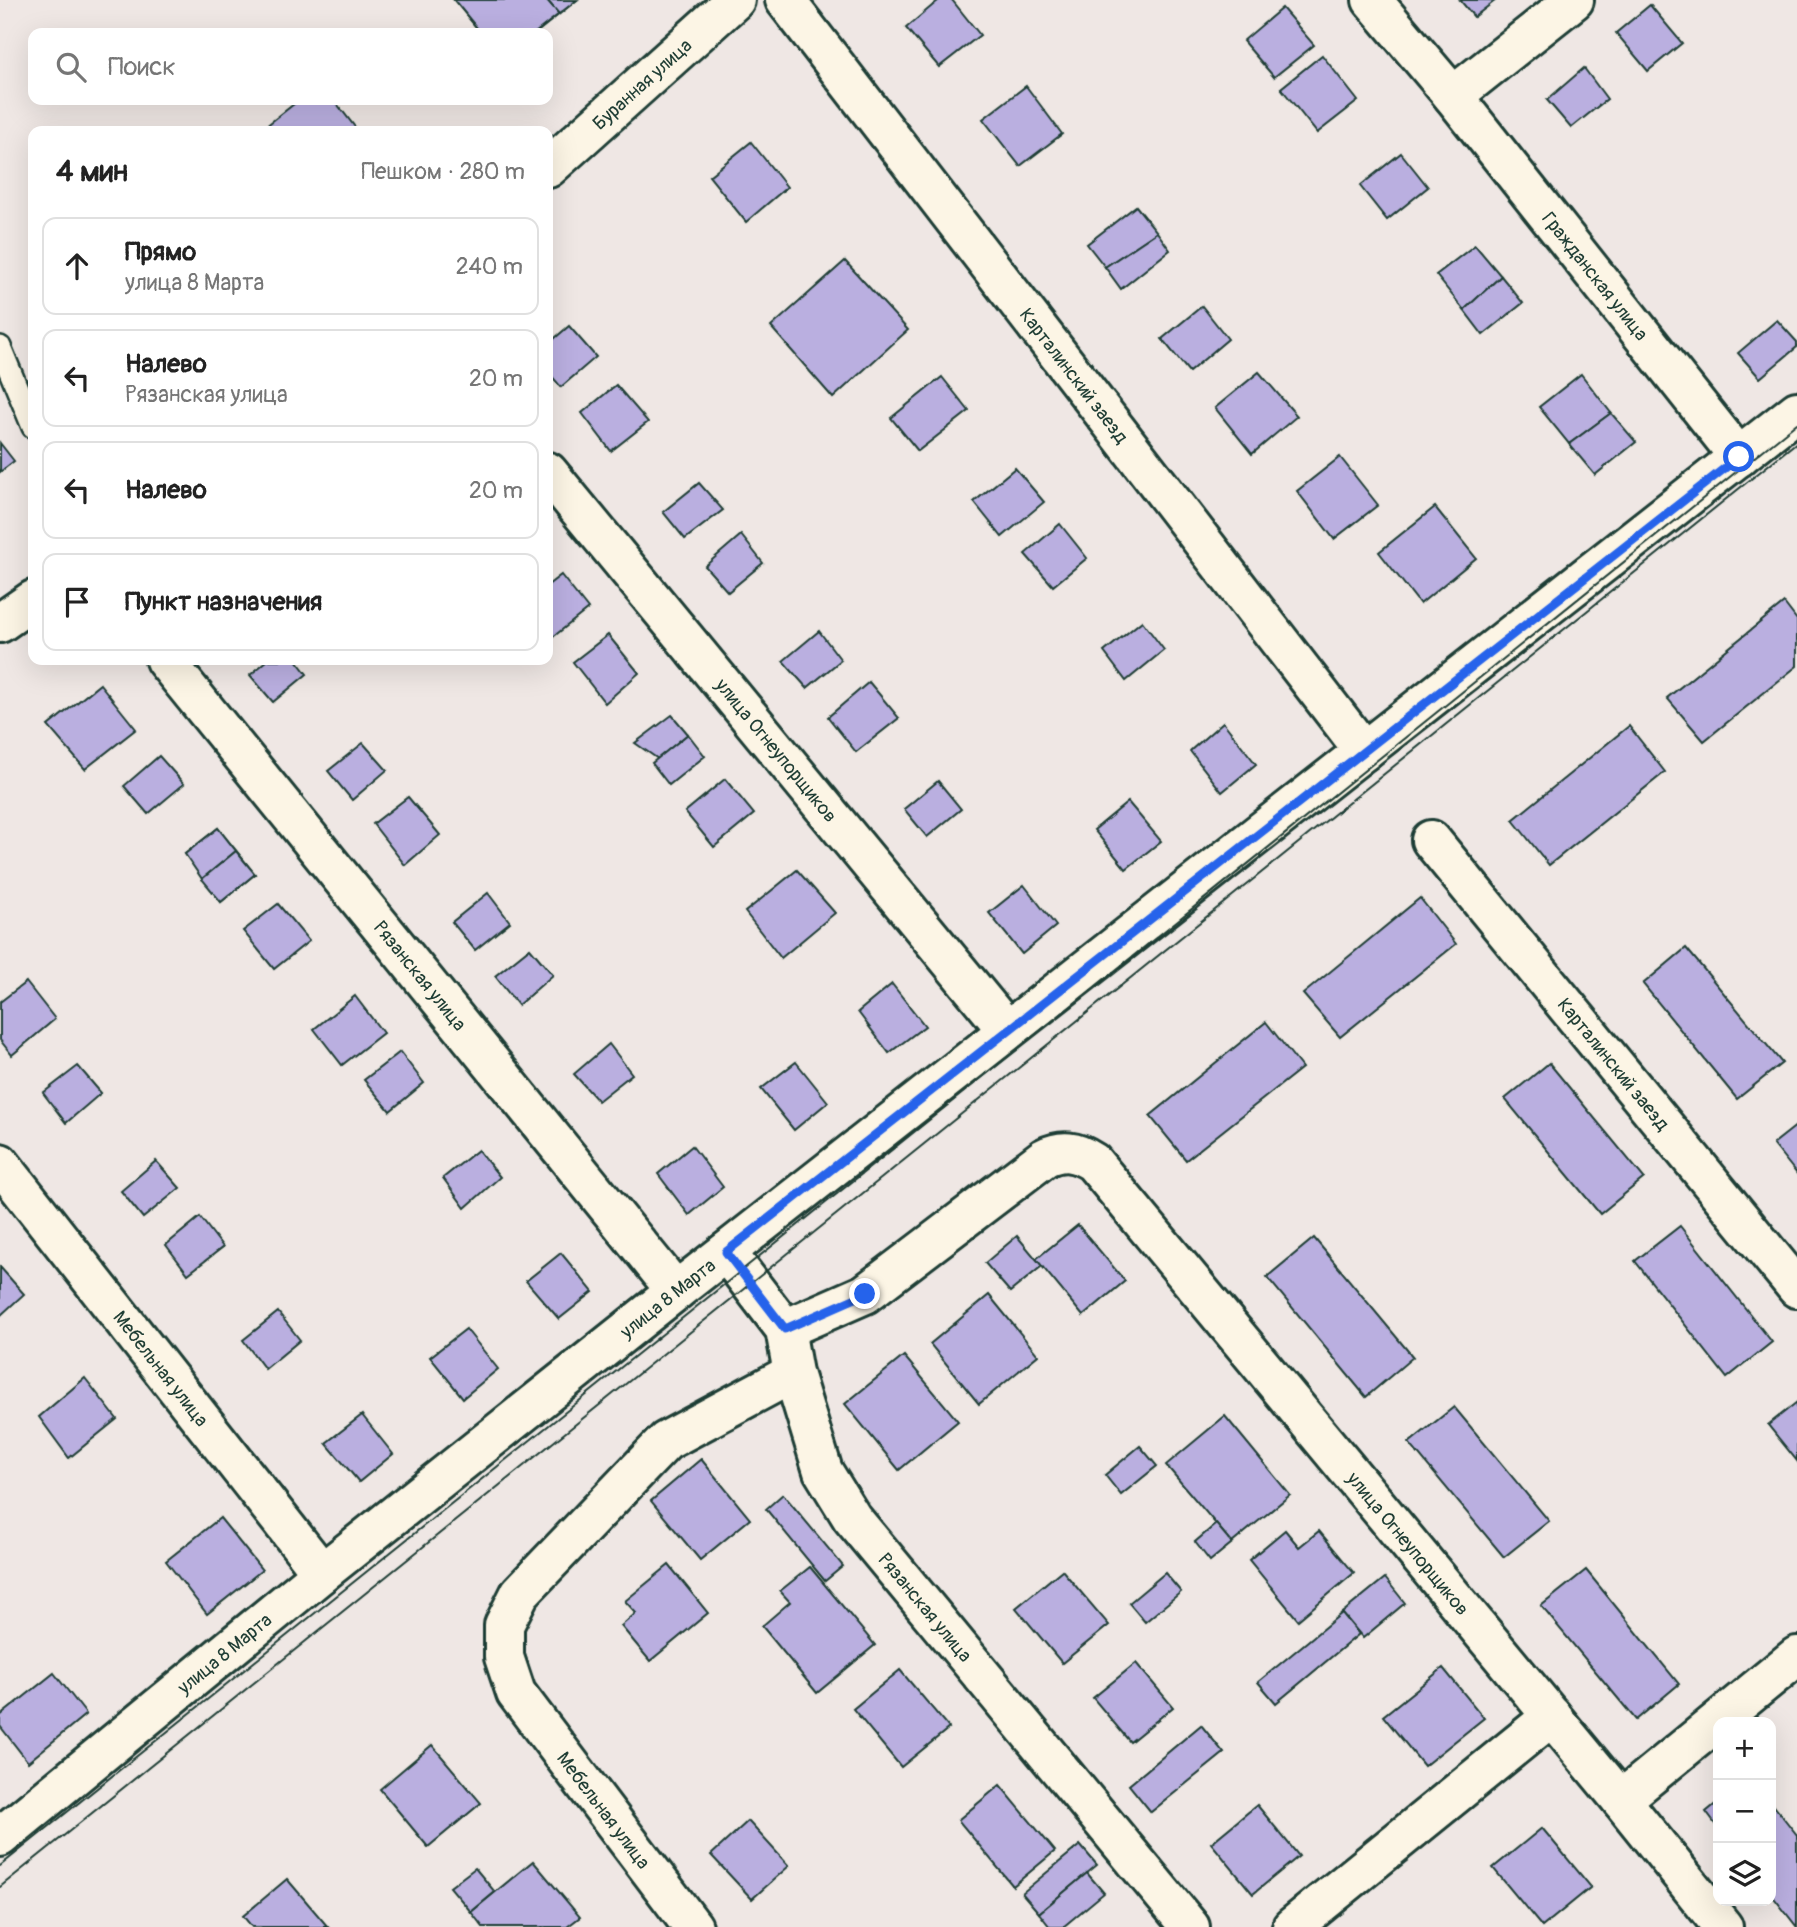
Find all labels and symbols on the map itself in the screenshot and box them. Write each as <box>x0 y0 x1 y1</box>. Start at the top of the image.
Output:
street label: Буранная улица <box>588 34 697 135</box>
street label: Гражданская улица <box>1536 207 1653 346</box>
street label: Карталинский заезд <box>1014 304 1134 449</box>
route start <box>1723 441 1754 472</box>
street label: улица Огнеупорщиков <box>709 673 842 827</box>
street label: Рязанская улица <box>368 916 472 1036</box>
street label: Карталинский заезд <box>1552 993 1675 1136</box>
street label: улица 8 Марта <box>615 1254 721 1344</box>
route end <box>849 1278 880 1309</box>
street label: Мебельная улица <box>107 1306 213 1432</box>
street label: улица Огнеупорщиков <box>1341 1467 1474 1621</box>
street label: Рязанская улица <box>873 1548 977 1667</box>
street label: улица 8 Марта <box>172 1608 277 1700</box>
street label: Мебельная улица <box>551 1747 655 1874</box>

